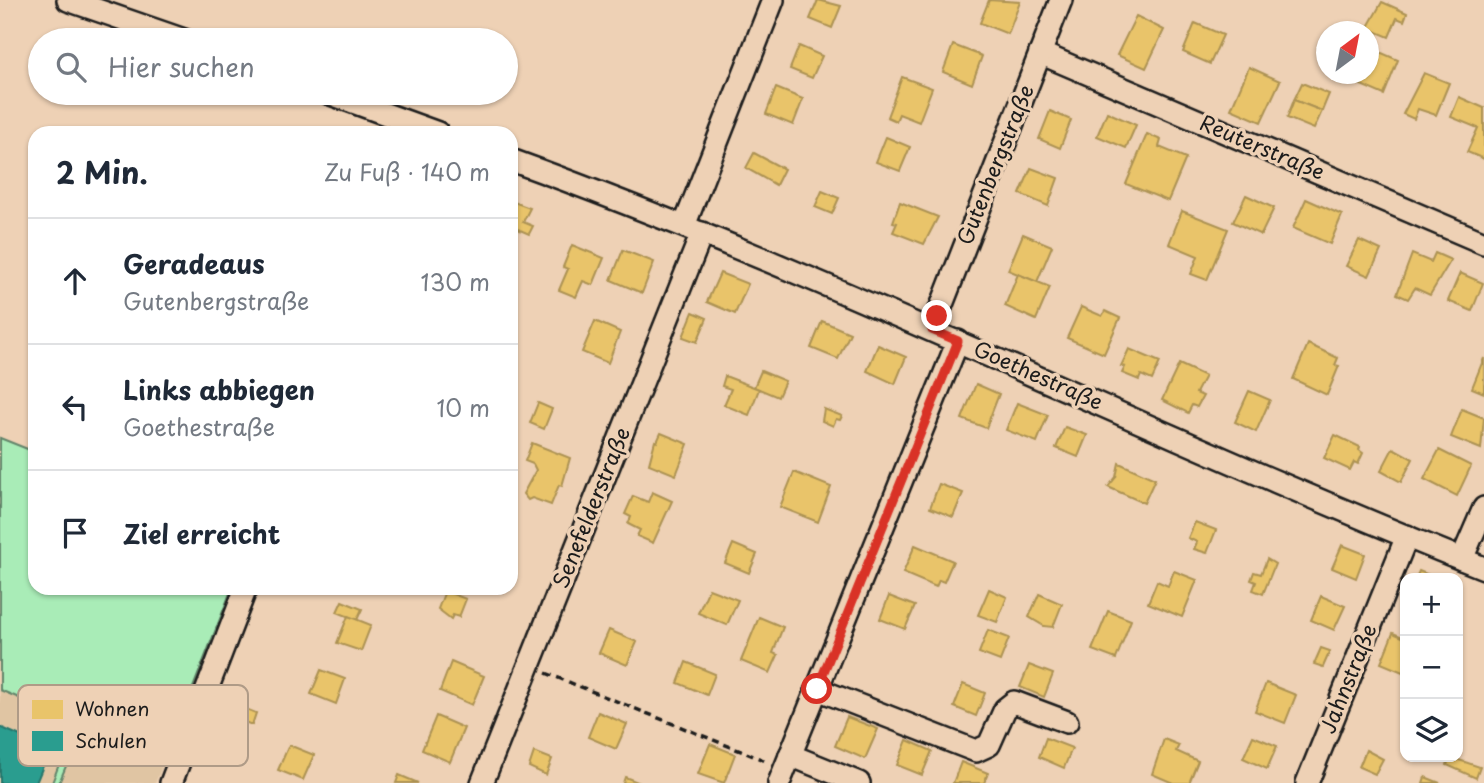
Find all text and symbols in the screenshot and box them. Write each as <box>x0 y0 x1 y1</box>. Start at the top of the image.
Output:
north arrow <box>1316 21 1379 84</box>
search box <box>28 28 518 105</box>
text: Hier suchen <box>108 47 255 86</box>
icon: search <box>52 48 90 86</box>
street label: Gutenbergstraße <box>947 79 1041 249</box>
street label: Reuterstraße <box>1195 105 1330 187</box>
text: 2 Min. <box>56 149 148 194</box>
text: Zu Fuß · 140 m <box>324 154 490 189</box>
text: Geradeaus <box>123 244 265 283</box>
icon: ahead <box>56 262 94 300</box>
text: 130 m <box>420 264 490 299</box>
text: Gutenbergstraße <box>123 283 309 318</box>
route end <box>921 300 952 331</box>
street label: Goethestraße <box>969 331 1109 417</box>
text: Links abbiegen <box>123 370 315 409</box>
icon: left <box>56 388 94 426</box>
text: 10 m <box>436 390 490 425</box>
text: Goethestraße <box>123 409 275 444</box>
street label: Senefelderstraße <box>543 422 637 593</box>
icon: arrive <box>56 514 94 552</box>
text: Ziel erreicht <box>123 514 281 553</box>
map controls <box>1400 573 1463 762</box>
button: + <box>1400 573 1463 636</box>
street label: Jahnstraße <box>1311 619 1384 738</box>
button: − <box>1400 636 1463 699</box>
route start <box>801 673 832 704</box>
legend <box>18 685 248 766</box>
text: Wohnen <box>75 694 149 722</box>
button: layers <box>1400 699 1463 762</box>
text: Schulen <box>75 726 147 754</box>

